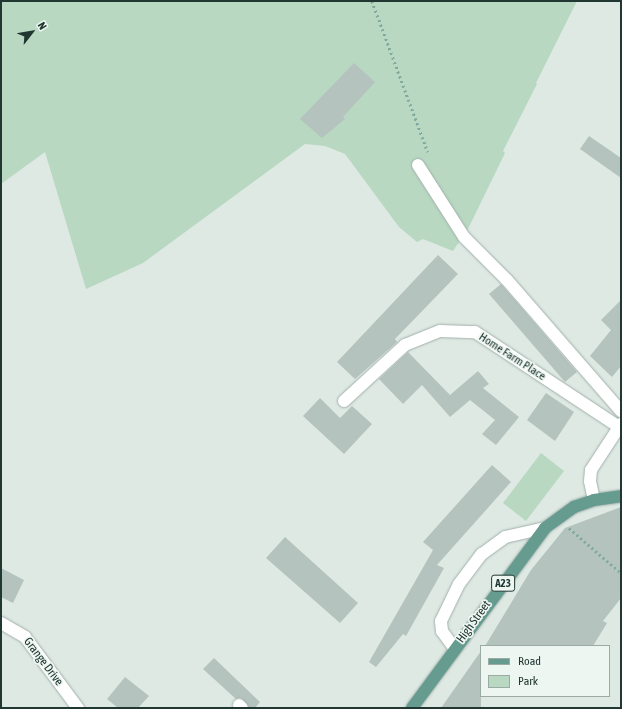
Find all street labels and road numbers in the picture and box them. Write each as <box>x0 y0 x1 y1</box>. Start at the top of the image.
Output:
street label: Home Farm Place <box>476 330 548 384</box>
road number: A23 <box>491 574 515 592</box>
street label: High Street <box>454 598 494 646</box>
street label: Grange Drive <box>20 635 66 689</box>

